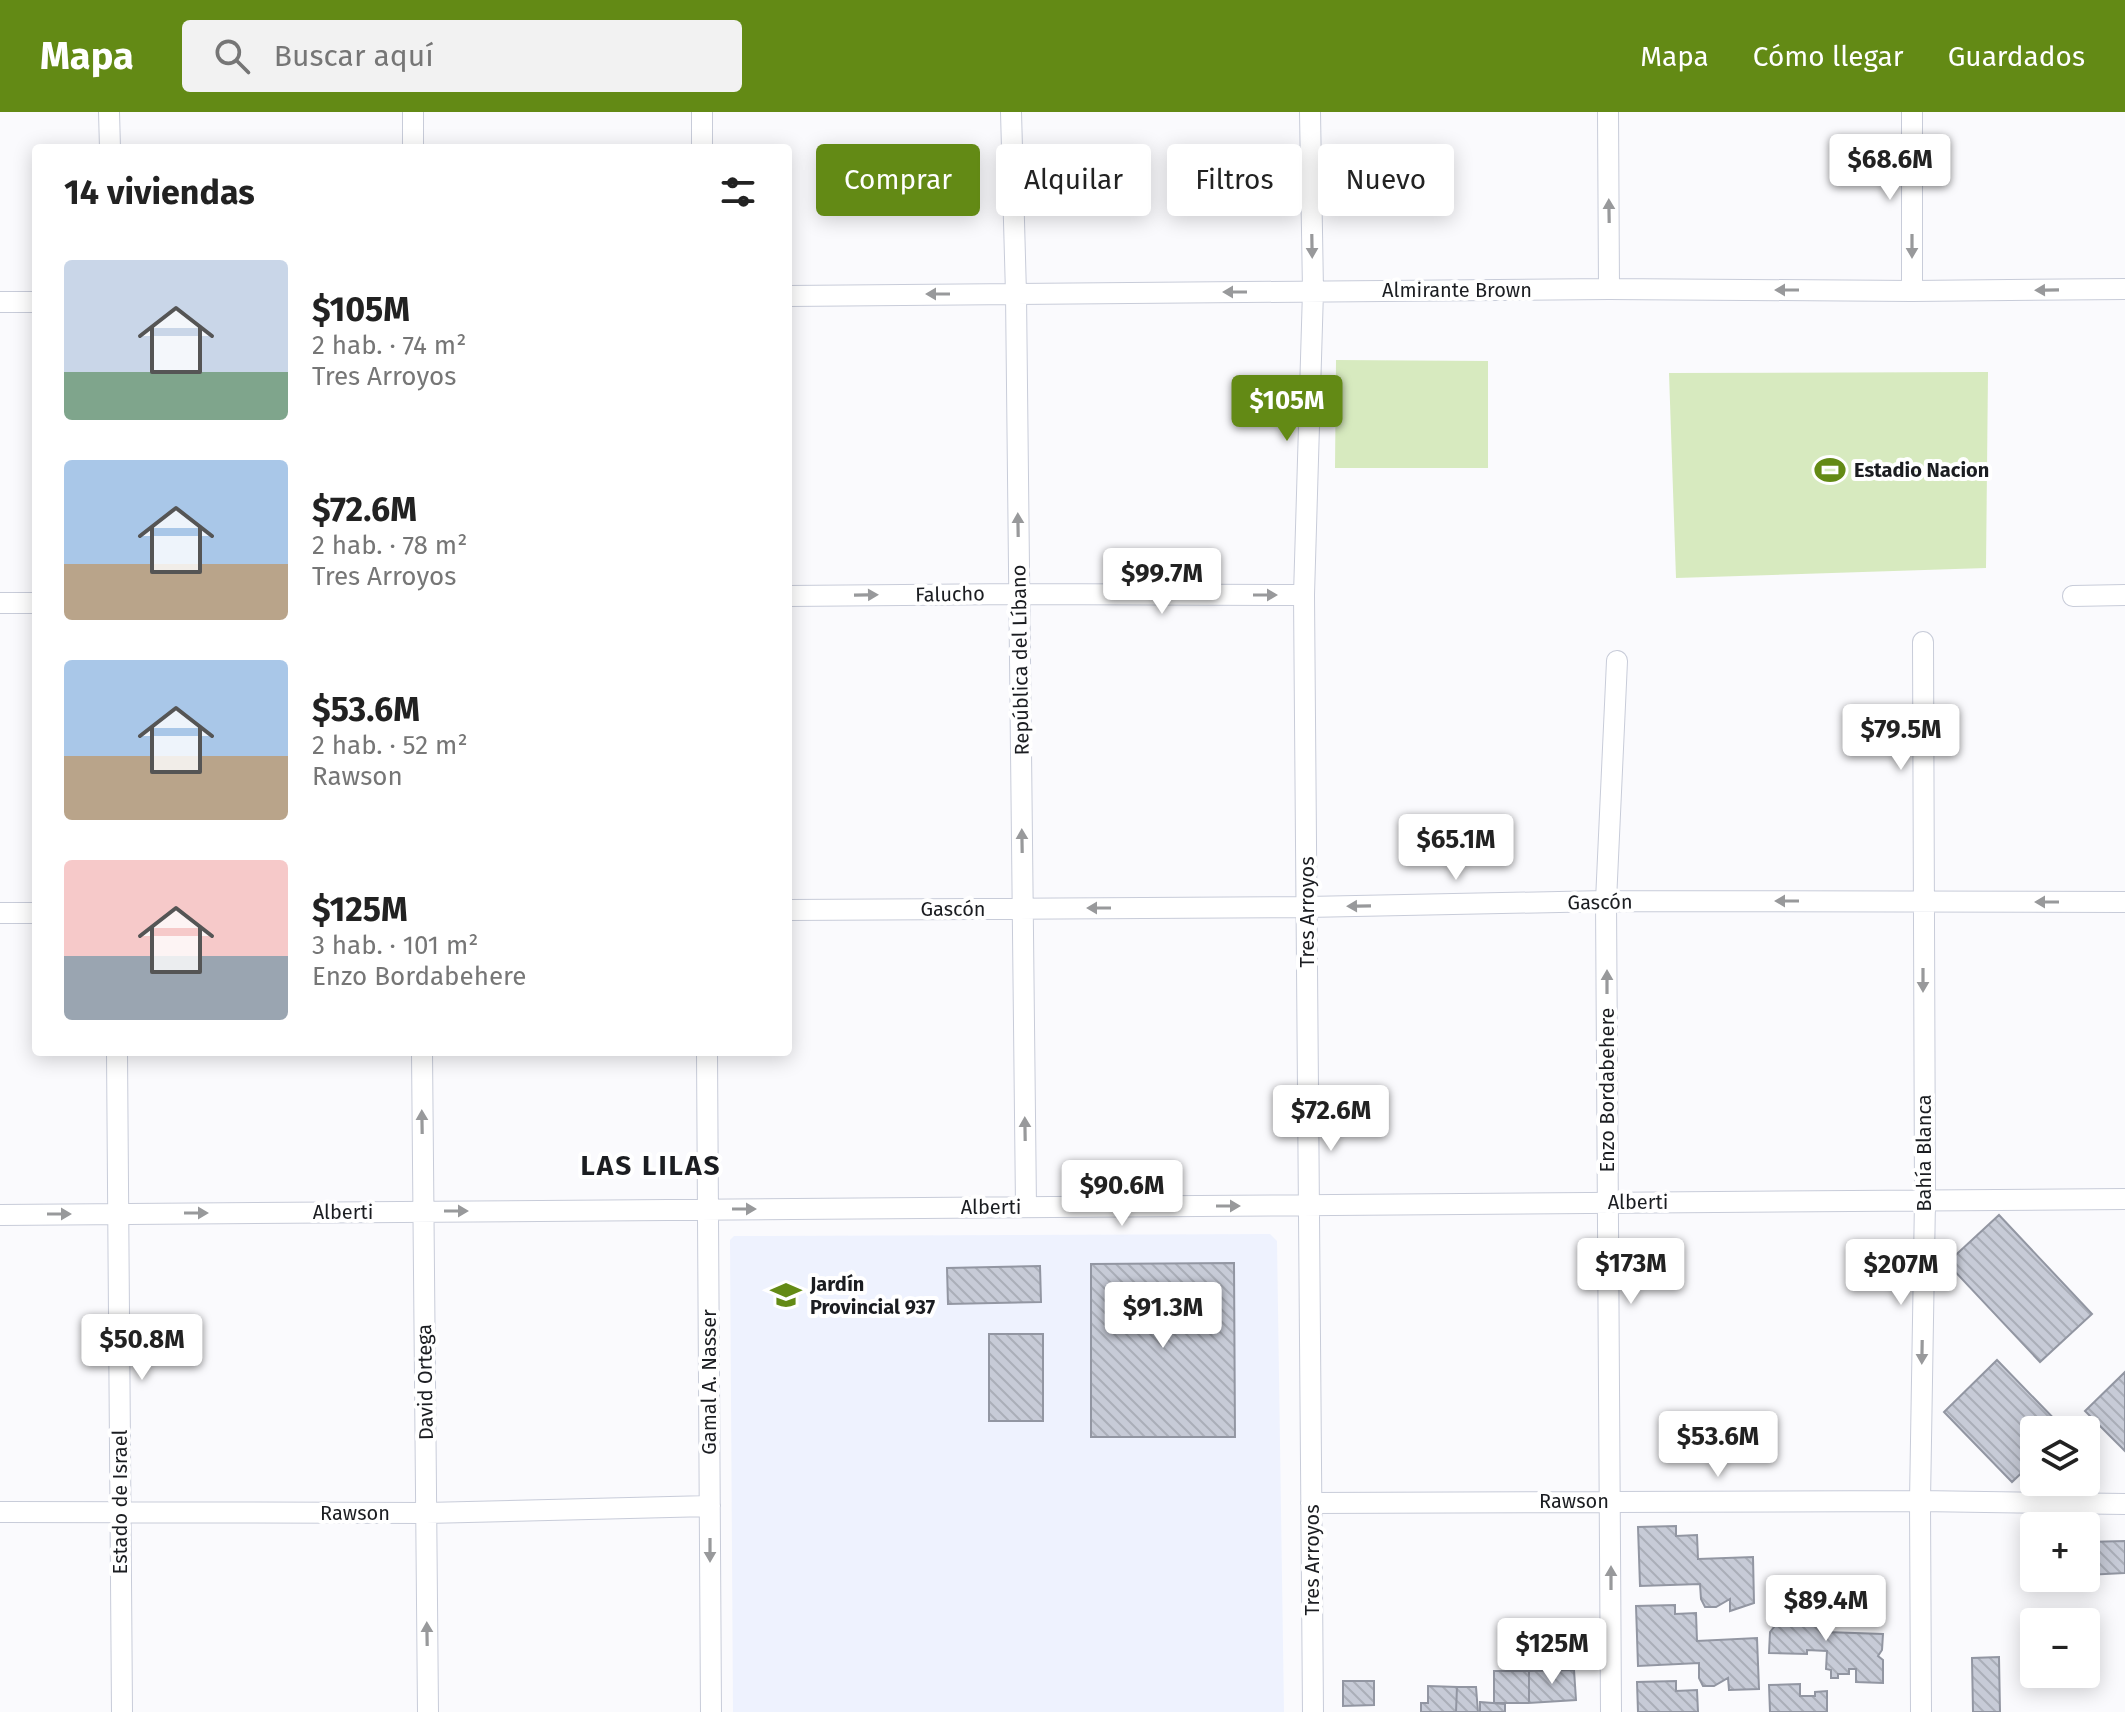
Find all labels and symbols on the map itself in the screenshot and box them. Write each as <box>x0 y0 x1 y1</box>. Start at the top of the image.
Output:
pin: $68.6M <box>1825 134 1955 202</box>
one-way arrow <box>1603 198 1615 223</box>
one-way arrow <box>1306 234 1319 259</box>
one-way arrow <box>1906 234 1918 259</box>
street label: Almirante Brown <box>1382 278 1532 302</box>
one-way arrow <box>1774 284 1799 297</box>
one-way arrow <box>2034 284 2059 296</box>
one-way arrow <box>1222 286 1247 298</box>
one-way arrow <box>925 288 950 300</box>
pin: $105M <box>1231 375 1343 443</box>
sports icon: Estadio Nacion <box>1813 453 1847 487</box>
place label: Estadio Nacion <box>1854 458 1989 482</box>
one-way arrow <box>1012 512 1025 537</box>
pin: $99.7M <box>1097 548 1227 616</box>
street label: República del Líbano <box>1006 564 1034 756</box>
street label: Falucho <box>915 581 985 607</box>
one-way arrow <box>854 589 879 601</box>
one-way arrow <box>1253 589 1278 601</box>
pin: $79.5M <box>1836 704 1966 772</box>
pin: $65.1M <box>1391 814 1521 882</box>
one-way arrow <box>1016 828 1028 853</box>
street label: Tres Arroyos <box>1295 856 1319 968</box>
street label: Gascón <box>1567 889 1633 915</box>
one-way arrow <box>1774 895 1799 908</box>
one-way arrow <box>2034 896 2059 908</box>
street label: Gascón <box>920 897 986 921</box>
one-way arrow <box>1346 900 1371 912</box>
one-way arrow <box>1086 902 1111 914</box>
one-way arrow <box>1917 968 1929 993</box>
one-way arrow <box>1601 969 1613 994</box>
street label: Enzo Bordabehere <box>1595 1007 1619 1173</box>
pin: $72.6M <box>1266 1085 1396 1153</box>
street label: Bahía Blanca <box>1912 1094 1936 1212</box>
one-way arrow <box>416 1109 428 1134</box>
one-way arrow <box>1019 1116 1031 1141</box>
district label: LAS LILAS <box>580 1149 722 1182</box>
pin: $90.6M <box>1057 1160 1187 1228</box>
street label: Alberti <box>1608 1190 1668 1214</box>
street label: Alberti <box>961 1195 1021 1219</box>
one-way arrow <box>1216 1199 1241 1212</box>
street label: Alberti <box>313 1200 373 1224</box>
one-way arrow <box>732 1203 757 1215</box>
one-way arrow <box>444 1205 469 1217</box>
one-way arrow <box>184 1207 209 1220</box>
one-way arrow <box>47 1208 72 1220</box>
pin: $173M <box>1575 1238 1687 1306</box>
pin: $207M <box>1845 1239 1957 1307</box>
place label: Jardín Provincial 937 <box>809 1272 935 1319</box>
school or university icon: Jardín Provincial 937 <box>769 1278 803 1312</box>
pin: $91.3M <box>1098 1282 1228 1350</box>
street label: Gamal A. Nasser <box>697 1309 721 1455</box>
pin: $50.8M <box>77 1314 207 1382</box>
street label: David Ortega <box>412 1324 438 1440</box>
one-way arrow <box>1916 1340 1929 1365</box>
pin: $53.6M <box>1653 1411 1783 1479</box>
street label: Estado de Israel <box>108 1429 132 1574</box>
street label: Rawson <box>1539 1489 1609 1513</box>
street label: Rawson <box>320 1501 390 1525</box>
street label: Tres Arroyos <box>1300 1504 1324 1616</box>
one-way arrow <box>704 1538 716 1563</box>
one-way arrow <box>1605 1565 1617 1590</box>
pin: $89.4M <box>1761 1575 1891 1643</box>
pin: $125M <box>1496 1618 1608 1686</box>
one-way arrow <box>421 1621 433 1646</box>

